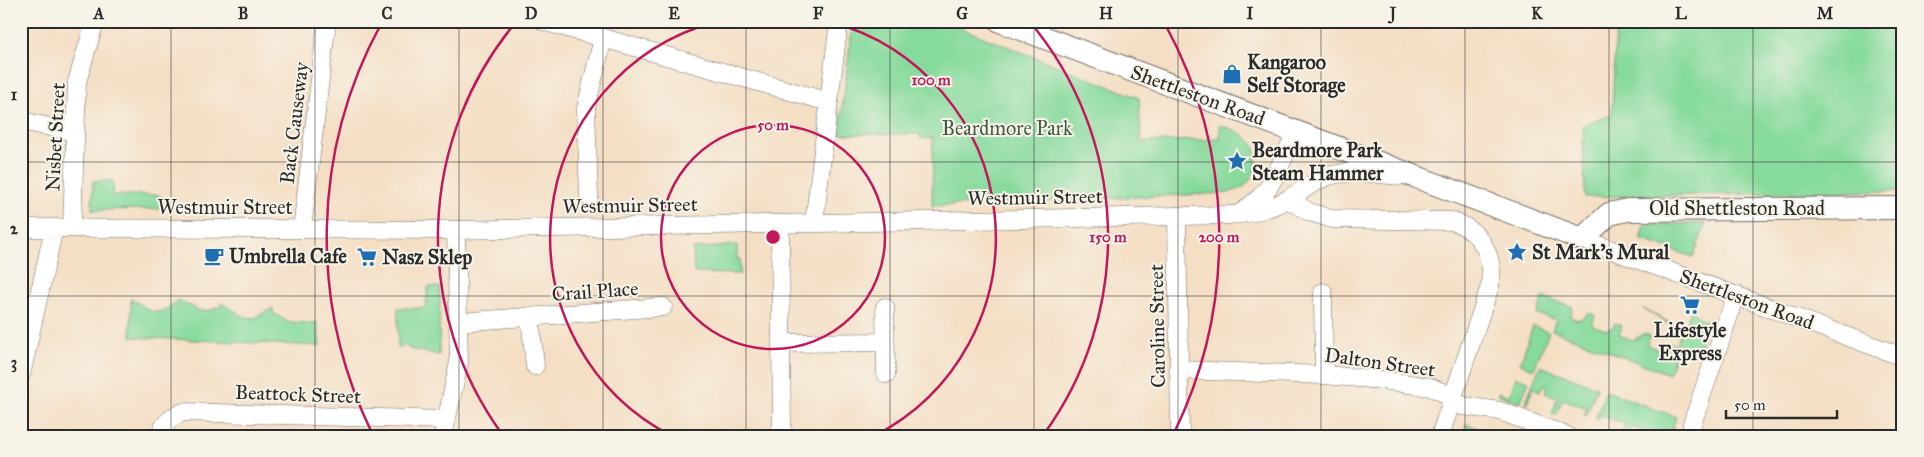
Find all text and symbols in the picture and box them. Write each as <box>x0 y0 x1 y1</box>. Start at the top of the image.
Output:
text: A <box>93 4 105 23</box>
text: B <box>238 4 248 23</box>
text: C <box>382 4 393 23</box>
text: D <box>525 4 538 23</box>
text: E <box>668 4 680 23</box>
text: F <box>813 4 824 23</box>
text: G <box>956 4 968 23</box>
text: H <box>1099 4 1113 23</box>
text: I <box>1247 4 1254 23</box>
text: J <box>1388 4 1397 24</box>
text: K <box>1531 4 1543 23</box>
text: L <box>1675 4 1687 23</box>
text: M <box>1817 4 1834 23</box>
place label: Kangaroo Self Storage <box>1247 50 1346 98</box>
street label: Back Causeway <box>275 60 313 185</box>
street label: Shettleston Road <box>1128 60 1268 130</box>
shop icon: Kangaroo Self Storage <box>1221 63 1243 85</box>
text: 100 m <box>911 71 951 89</box>
street label: Nisbet Street <box>40 82 70 192</box>
text: 1 <box>11 85 18 104</box>
text: 50 m <box>757 116 789 134</box>
park label: Beardmore Park <box>942 116 1073 140</box>
place label: Beardmore Park Steam Hammer <box>1252 138 1384 185</box>
place icon: Beardmore Park Steam Hammer <box>1226 150 1248 172</box>
street label: Westmuir Street <box>967 184 1103 210</box>
street label: Westmuir Street <box>562 192 698 218</box>
street label: Westmuir Street <box>157 195 293 219</box>
street label: Old Shettleston Road <box>1649 196 1825 220</box>
text: 2 <box>10 219 19 238</box>
centre of rings <box>764 228 782 246</box>
text: 150 m <box>1089 228 1127 246</box>
text: 200 m <box>1199 228 1240 246</box>
place label: St Mark's Mural <box>1532 240 1670 264</box>
place icon: St Mark's Mural <box>1506 241 1528 263</box>
place label: Umbrella Cafe <box>229 244 348 268</box>
cafe icon: Umbrella Cafe <box>203 245 225 267</box>
place label: Nasz Sklep <box>382 245 472 270</box>
supermarket icon: Nasz Sklep <box>356 246 378 268</box>
street label: Caroline Street <box>1144 264 1170 388</box>
street label: Shettleston Road <box>1677 264 1817 334</box>
street label: Crail Place <box>551 276 639 306</box>
supermarket icon: Lifestyle Express <box>1679 294 1701 316</box>
place label: Lifestyle Express <box>1654 318 1727 366</box>
street label: Dalton Street <box>1323 342 1437 382</box>
text: 3 <box>11 353 17 373</box>
street label: Beattock Street <box>235 380 361 408</box>
scale bar <box>1726 387 1838 419</box>
text: 50 m <box>1734 396 1766 414</box>

